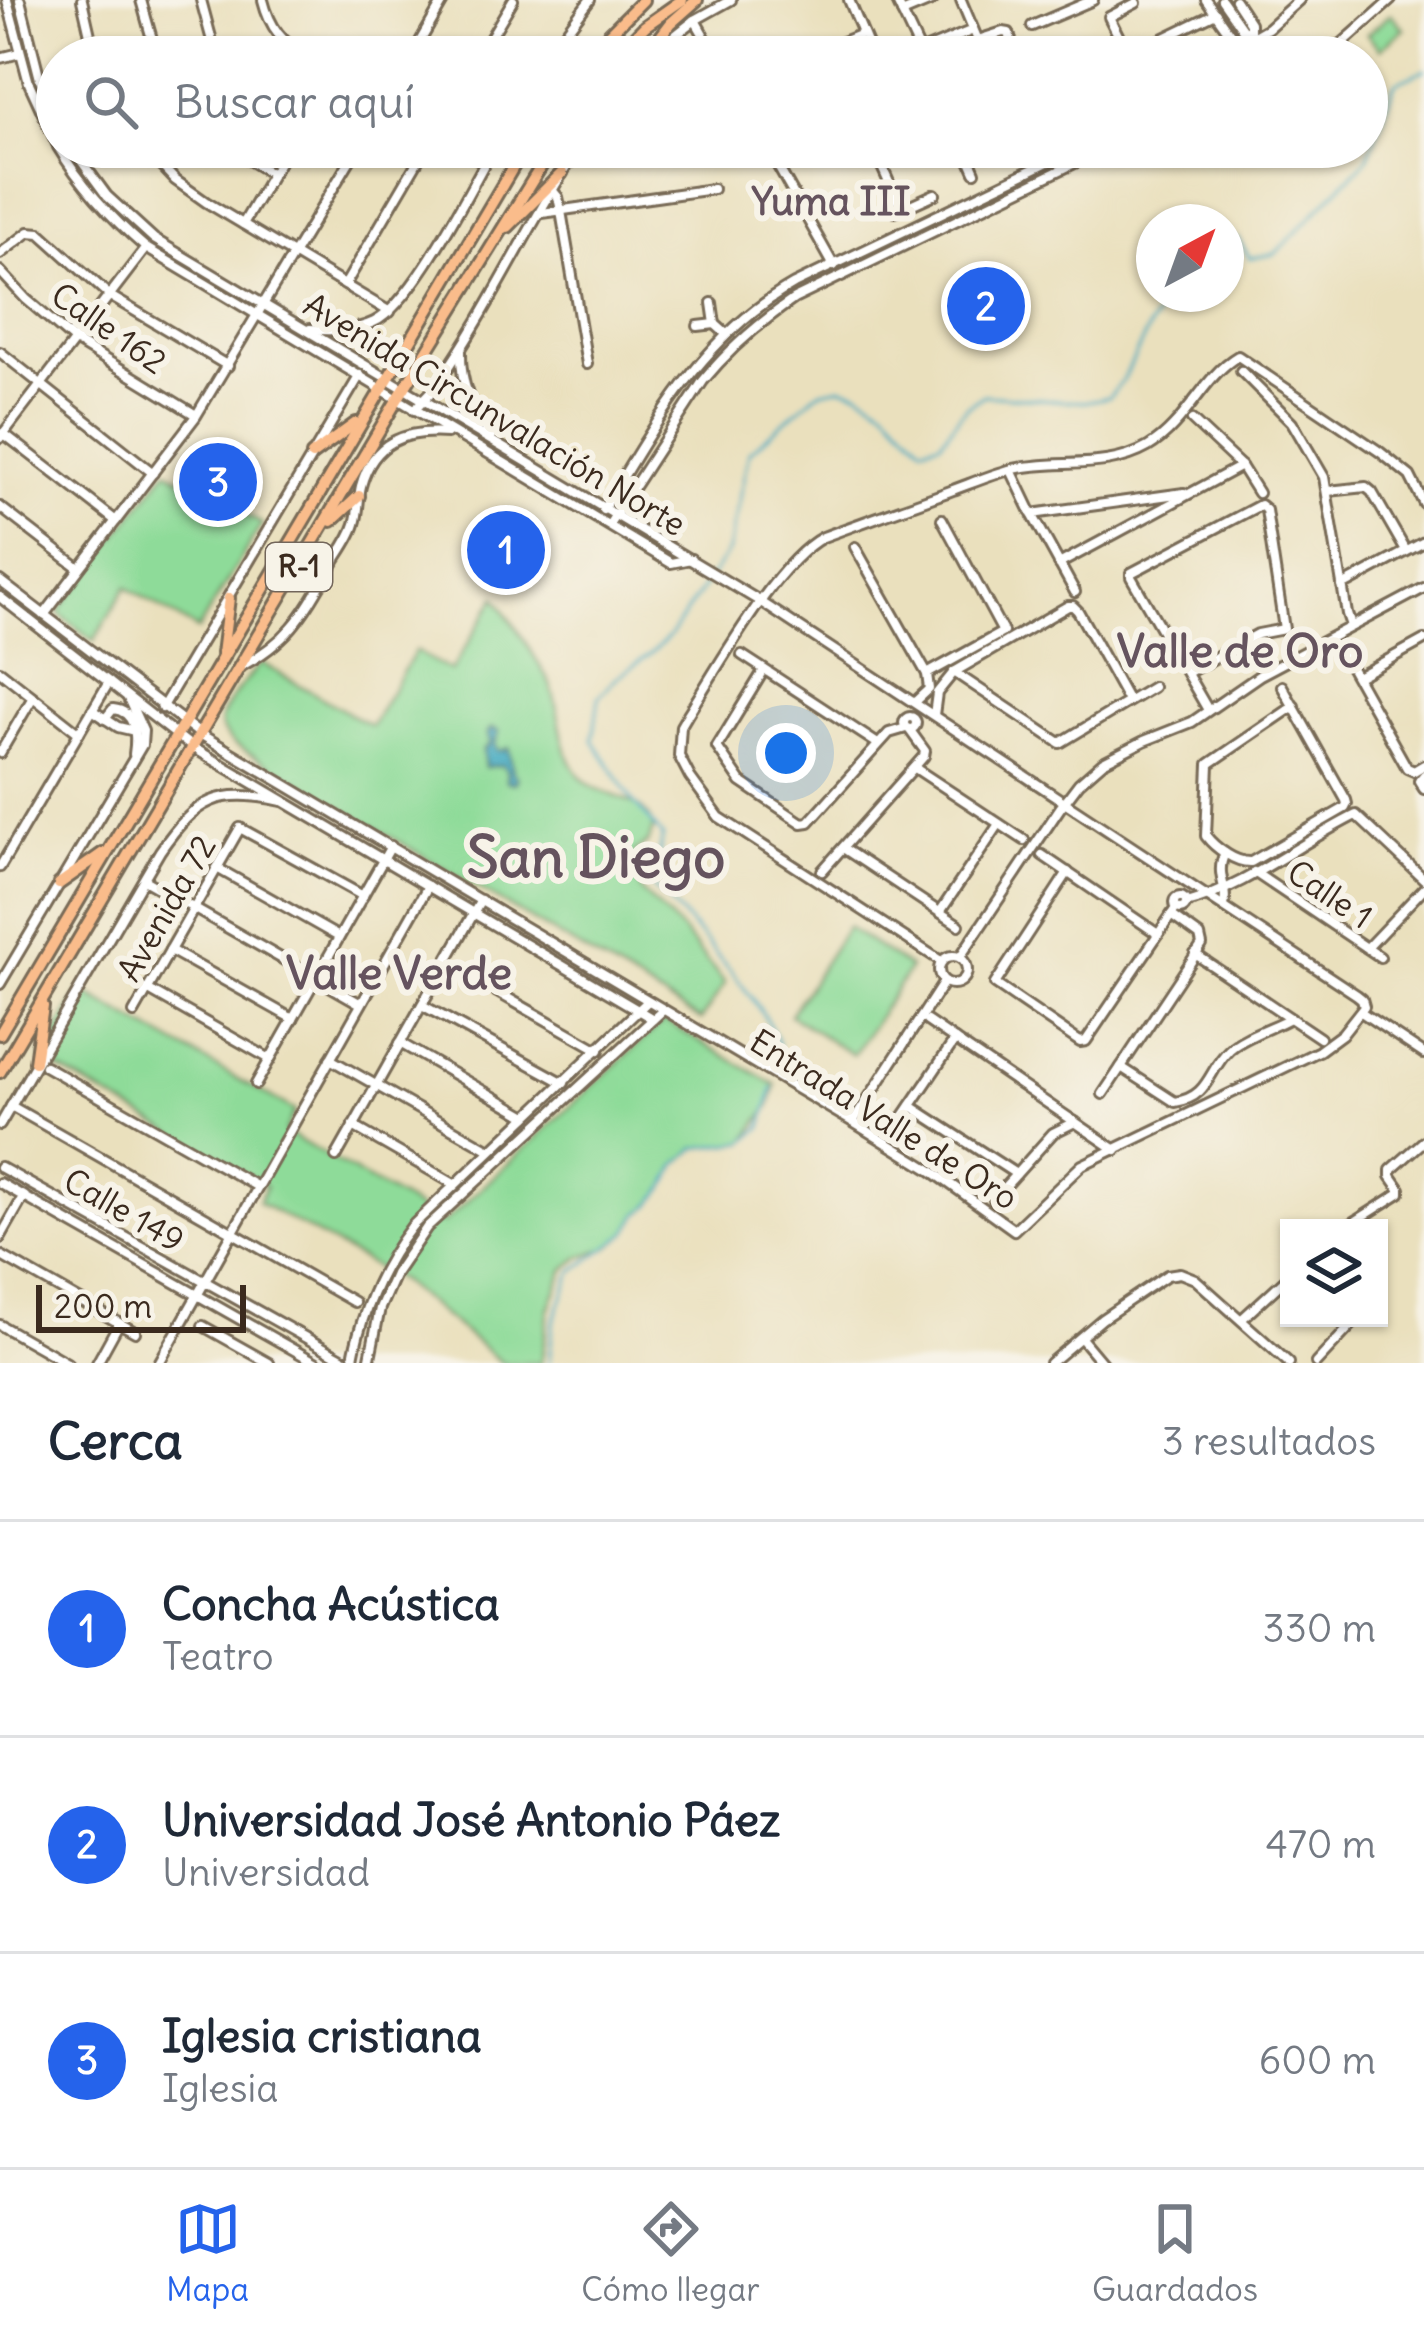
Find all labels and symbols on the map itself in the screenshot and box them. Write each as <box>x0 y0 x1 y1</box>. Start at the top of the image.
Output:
district label: Yuma III <box>750 177 911 226</box>
north arrow <box>1136 204 1244 312</box>
pin: 2 <box>947 261 1025 351</box>
street label: Calle 162 <box>43 273 175 383</box>
street label: Avenida Circunvalación Norte <box>296 283 694 545</box>
pin: 3 <box>179 437 257 527</box>
pin: 1 <box>467 505 545 595</box>
road number: R-1 <box>266 543 332 591</box>
district label: Valle de Oro <box>1117 623 1363 679</box>
your location <box>756 723 816 783</box>
district label: San Diego <box>467 821 725 892</box>
street label: Avenida 72 <box>107 828 225 988</box>
street label: Calle 1 <box>1279 850 1381 938</box>
district label: Valle Verde <box>286 945 512 1001</box>
street label: Entrada Valle de Oro <box>742 1020 1026 1218</box>
street label: Calle 149 <box>56 1159 192 1261</box>
scale bar <box>36 1279 246 1332</box>

